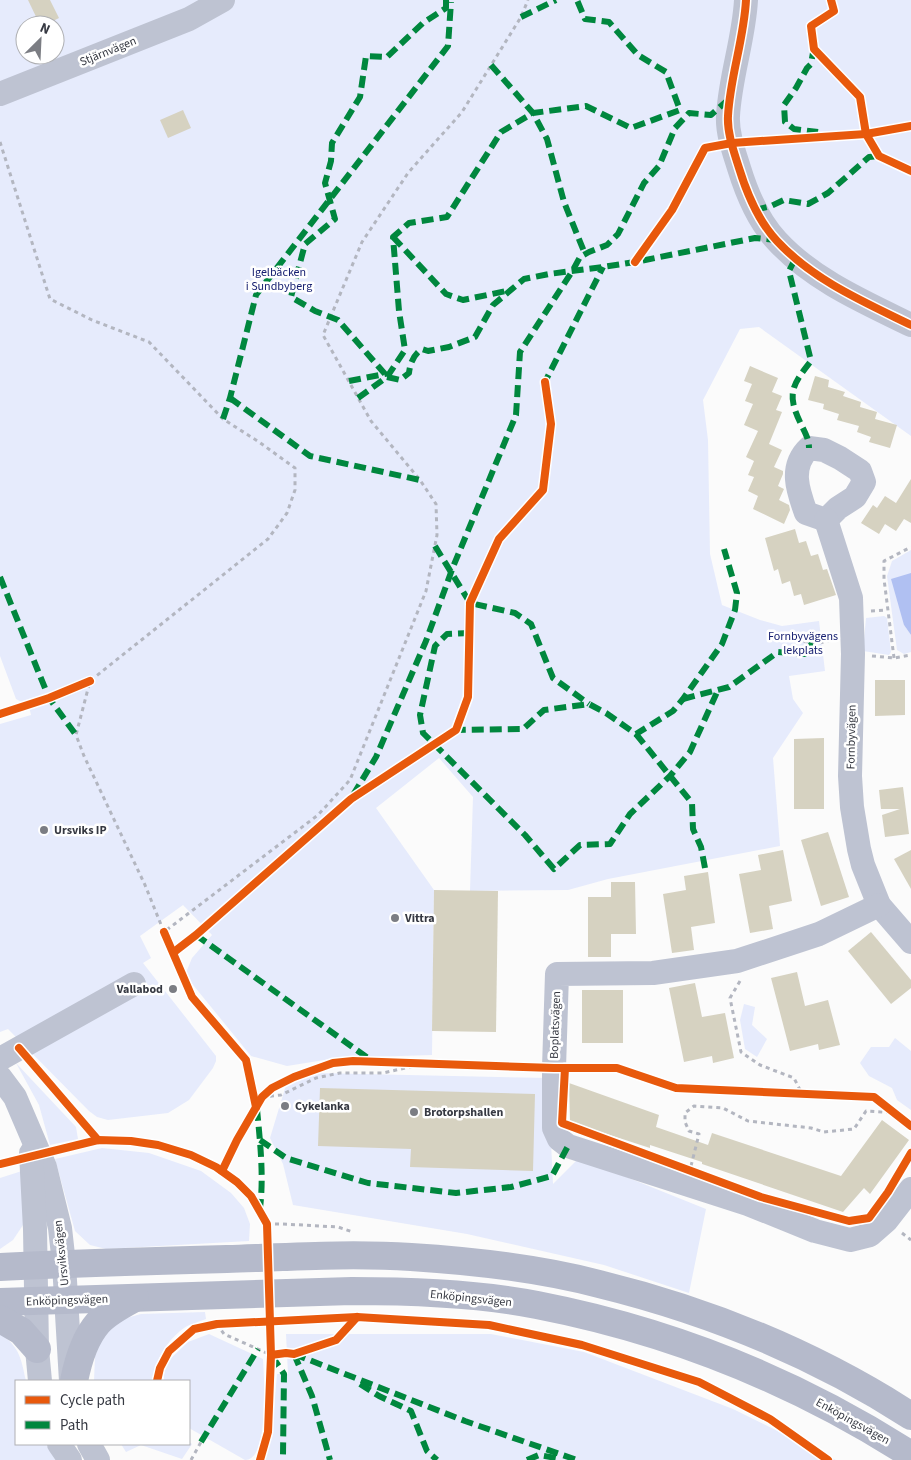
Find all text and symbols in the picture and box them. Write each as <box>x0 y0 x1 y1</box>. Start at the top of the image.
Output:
north arrow <box>15 15 65 65</box>
text: N <box>37 18 53 40</box>
street label: Stjärnvägen <box>77 32 139 71</box>
park label: Igelbäcken i Sundbyberg <box>246 264 312 295</box>
park label: Fornbyvägens lekplats <box>768 628 838 659</box>
street label: Fornbyvägen <box>842 704 861 770</box>
place label: Ursviks IP <box>54 822 107 839</box>
marker: Ursviks IP <box>38 824 50 836</box>
place label: Vittra <box>404 910 435 927</box>
marker: Vittra <box>389 912 401 924</box>
place label: Vallabod <box>116 981 163 998</box>
marker: Vallabod <box>167 983 179 995</box>
street label: Boplatsvägen <box>546 991 565 1059</box>
place label: Cykelanka <box>295 1098 350 1115</box>
marker: Cykelanka <box>279 1100 291 1112</box>
place label: Brotorpshallen <box>424 1104 503 1121</box>
marker: Brotorpshallen <box>408 1106 420 1118</box>
street label: Ursviksvägen <box>50 1219 73 1287</box>
street label: Enköpingsvägen <box>429 1286 513 1311</box>
street label: Enköpingsvägen <box>26 1291 108 1310</box>
legend <box>15 1380 190 1445</box>
text: Cycle path <box>60 1390 125 1411</box>
street label: Enköpingsvägen <box>813 1394 893 1449</box>
text: Path <box>60 1415 88 1436</box>

